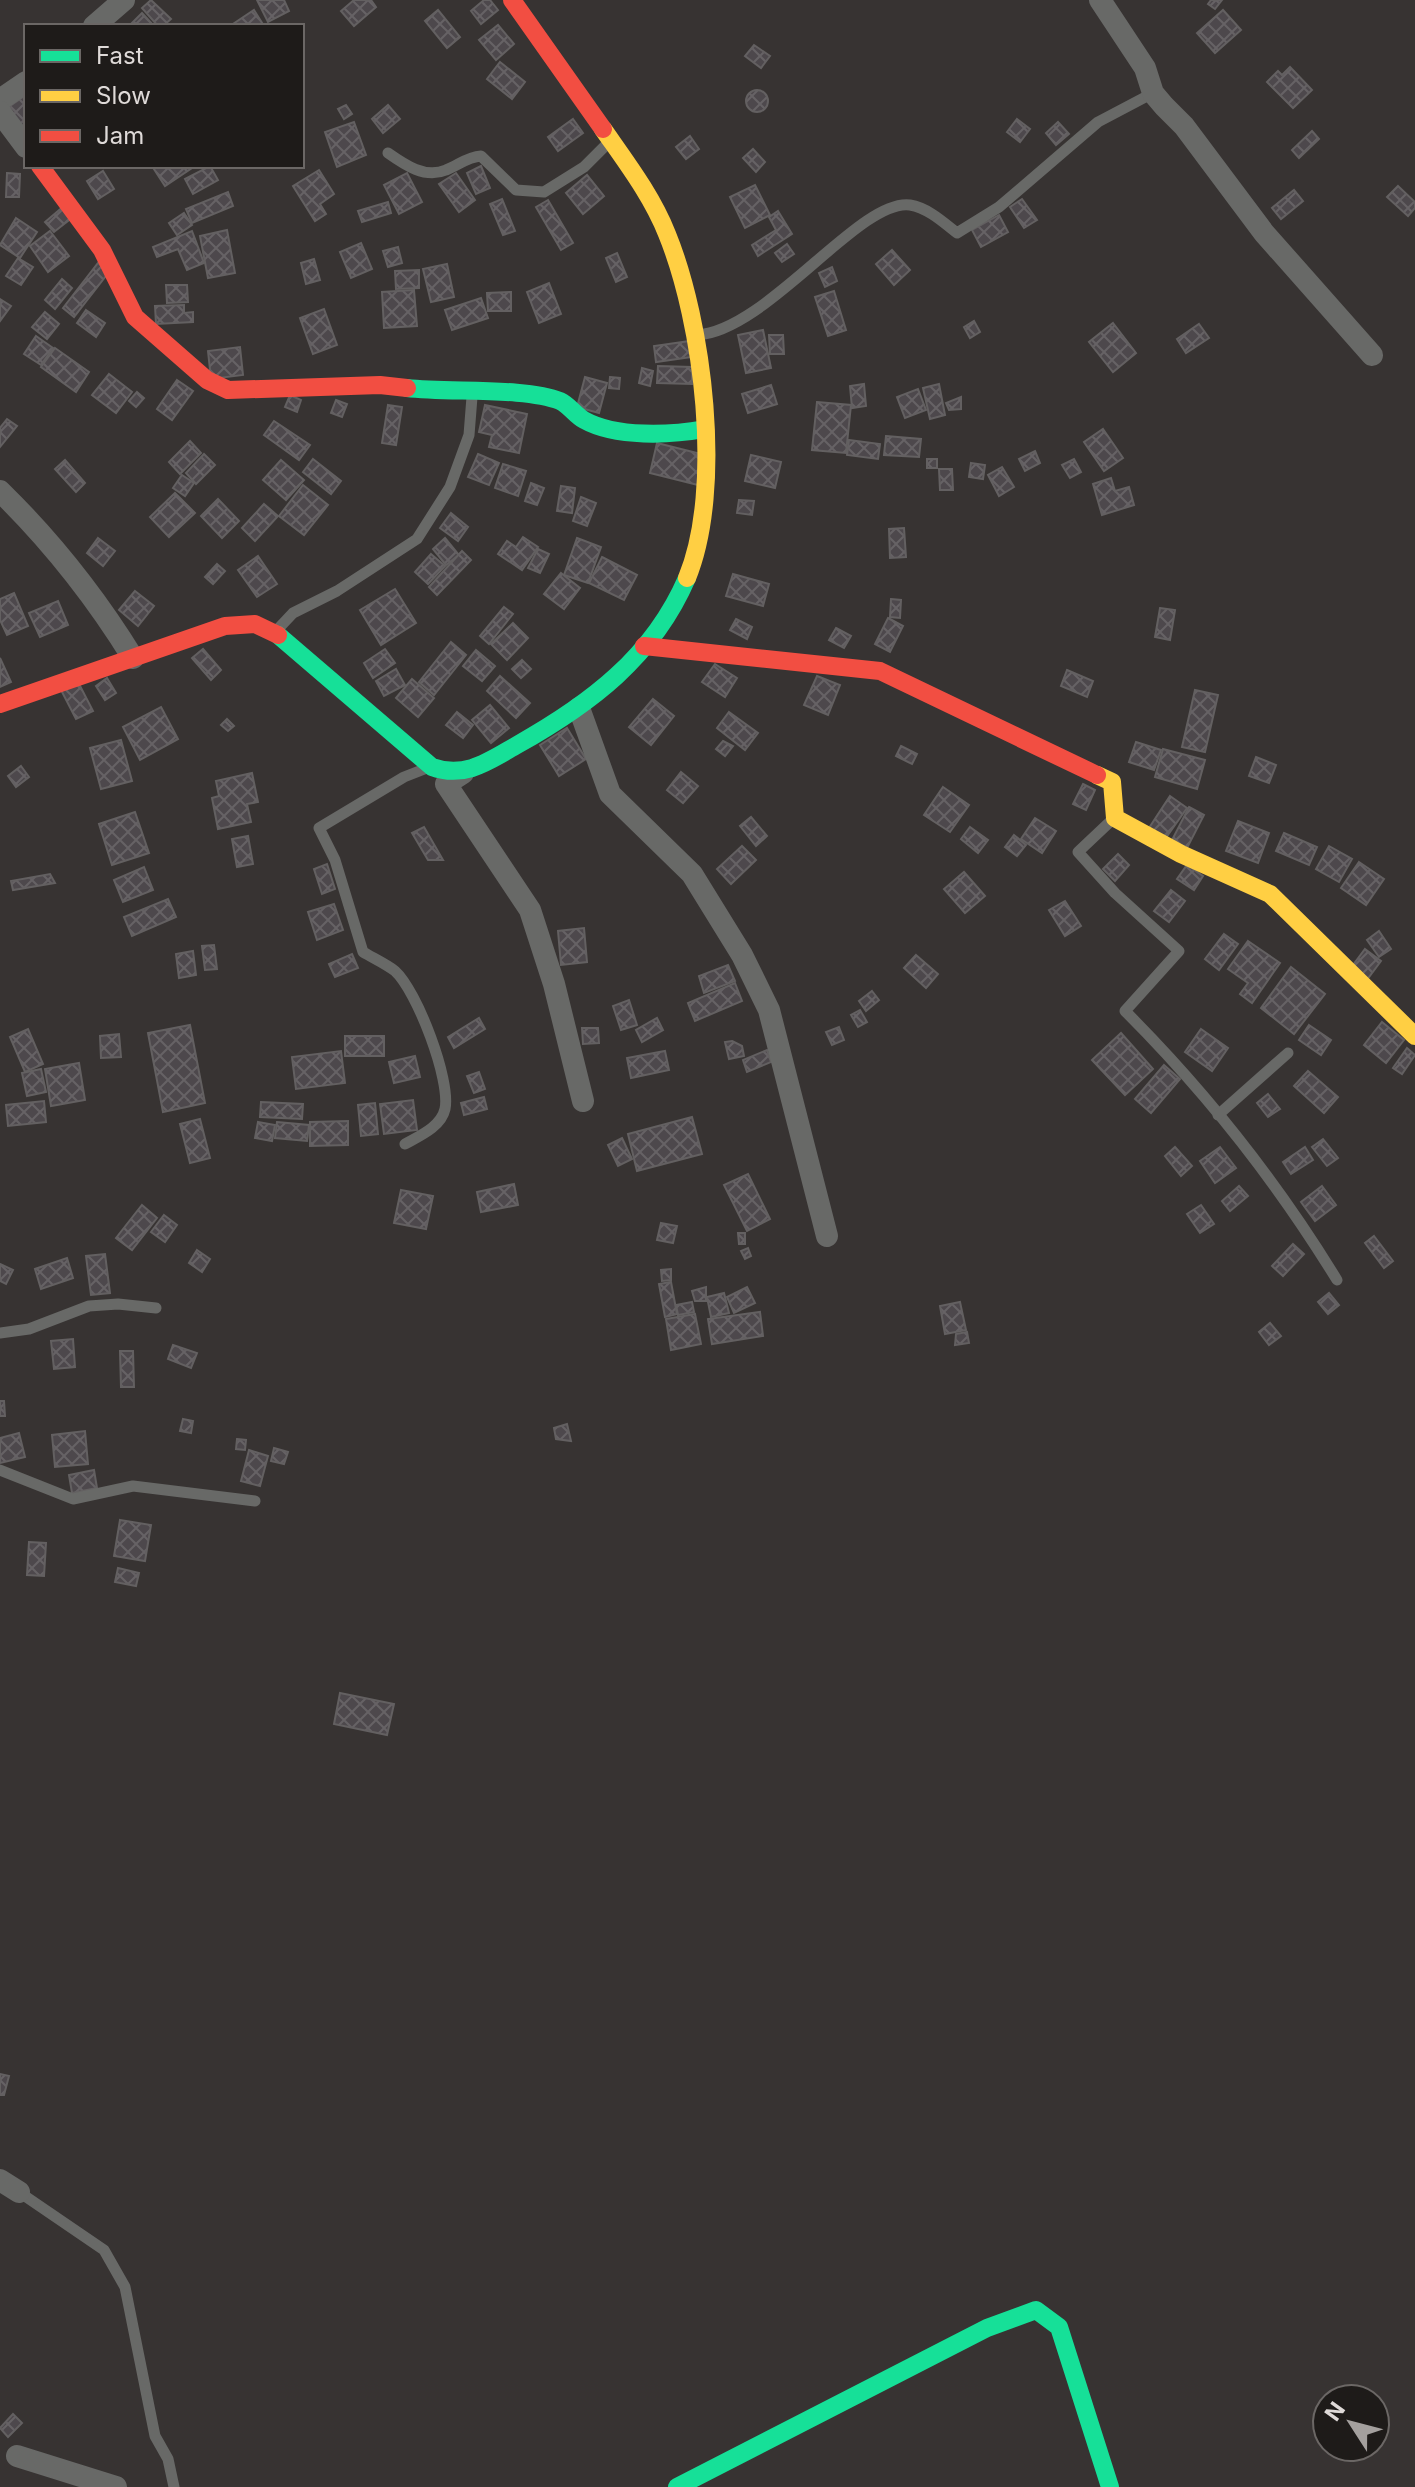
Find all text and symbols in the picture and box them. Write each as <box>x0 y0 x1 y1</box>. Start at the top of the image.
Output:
legend <box>24 24 304 168</box>
text: Fast <box>96 41 144 70</box>
text: Slow <box>96 81 151 110</box>
text: Jam <box>96 121 144 150</box>
north arrow <box>1311 2383 1391 2463</box>
text: N <box>1319 2397 1350 2426</box>

